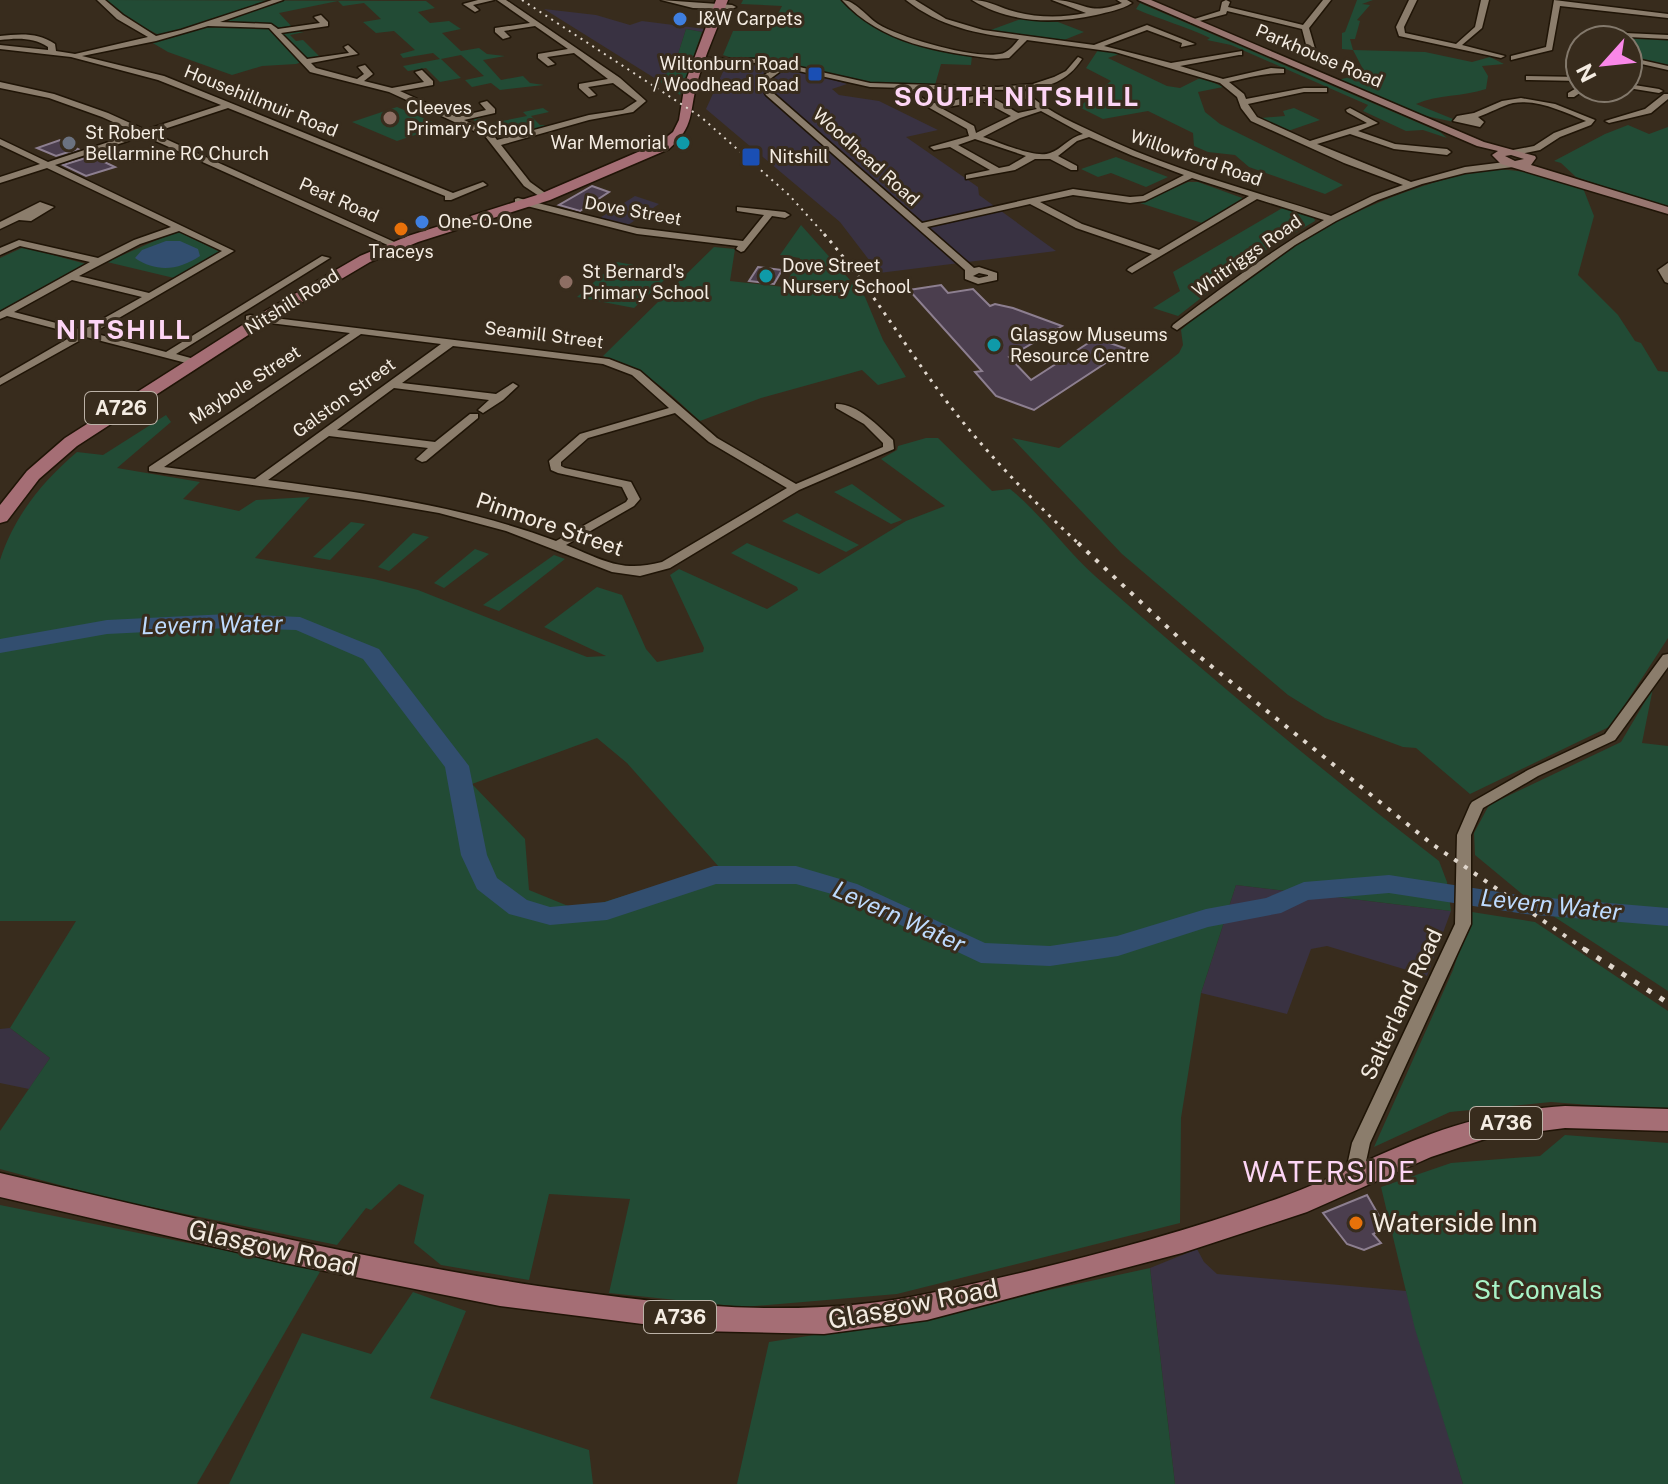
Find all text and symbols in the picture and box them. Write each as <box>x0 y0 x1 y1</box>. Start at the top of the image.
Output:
place label: J&W Carpets <box>696 8 802 29</box>
marker: J&W Carpets <box>671 10 689 28</box>
street label: Parkhouse Road <box>1253 19 1386 92</box>
north arrow <box>1564 24 1644 104</box>
place label: Wiltonburn Road / Woodhead Road <box>653 53 799 95</box>
street label: Househillmuir Road <box>181 60 341 141</box>
text: N <box>1571 60 1602 87</box>
marker: Wiltonburn Road / Woodhead Road <box>806 65 824 83</box>
district label: SOUTH NITSHILL <box>894 81 1140 112</box>
place label: Cleeves Primary School <box>406 97 534 139</box>
street label: Woodhead Road <box>809 103 924 210</box>
marker: Cleeves Primary School <box>381 109 399 127</box>
place label: St Robert Bellarmine RC Church <box>85 122 269 164</box>
street label: Willowford Road <box>1128 125 1265 190</box>
place label: War Memorial <box>551 132 667 153</box>
marker: St Robert Bellarmine RC Church <box>60 134 78 152</box>
marker: War Memorial <box>674 134 692 152</box>
marker: Nitshill <box>740 146 762 168</box>
place label: Nitshill <box>769 146 829 167</box>
street label: Peat Road <box>296 173 382 226</box>
street label: Dove Street <box>583 192 683 229</box>
street label: Whitriggs Road <box>1188 210 1305 301</box>
place label: One-O-One <box>438 211 532 232</box>
marker: One-O-One <box>413 213 431 231</box>
marker: Traceys <box>392 220 410 238</box>
place label: Traceys <box>368 241 434 262</box>
place label: Dove Street Nursery School <box>782 255 912 297</box>
place label: St Bernard's Primary School <box>582 261 710 303</box>
street label: Nitshill Road <box>241 264 343 339</box>
marker: Dove Street Nursery School <box>757 267 775 285</box>
marker: St Bernard's Primary School <box>557 273 575 291</box>
district label: NITSHILL <box>56 314 192 345</box>
street label: Seamill Street <box>483 317 605 352</box>
place label: Glasgow Museums Resource Centre <box>1010 324 1168 366</box>
marker: Glasgow Museums Resource Centre <box>985 336 1003 354</box>
street label: Maybole Street <box>185 341 304 428</box>
street label: Galston Street <box>288 353 399 442</box>
road number: A726 <box>85 392 157 424</box>
street label: Pinmore Street <box>473 487 627 561</box>
water label: Levern Water <box>141 609 284 639</box>
water label: Levern Water <box>829 874 971 958</box>
water label: Levern Water <box>1479 883 1624 925</box>
street label: Salterland Road <box>1355 924 1447 1084</box>
road number: A736 <box>1470 1107 1542 1139</box>
district label: WATERSIDE <box>1243 1155 1417 1188</box>
place label: Waterside Inn <box>1372 1207 1537 1238</box>
street label: Glasgow Road <box>186 1213 361 1282</box>
marker: Waterside Inn <box>1347 1214 1365 1232</box>
street label: Glasgow Road <box>825 1272 1001 1335</box>
park label: St Convals <box>1474 1274 1602 1305</box>
road number: A736 <box>644 1301 716 1333</box>

